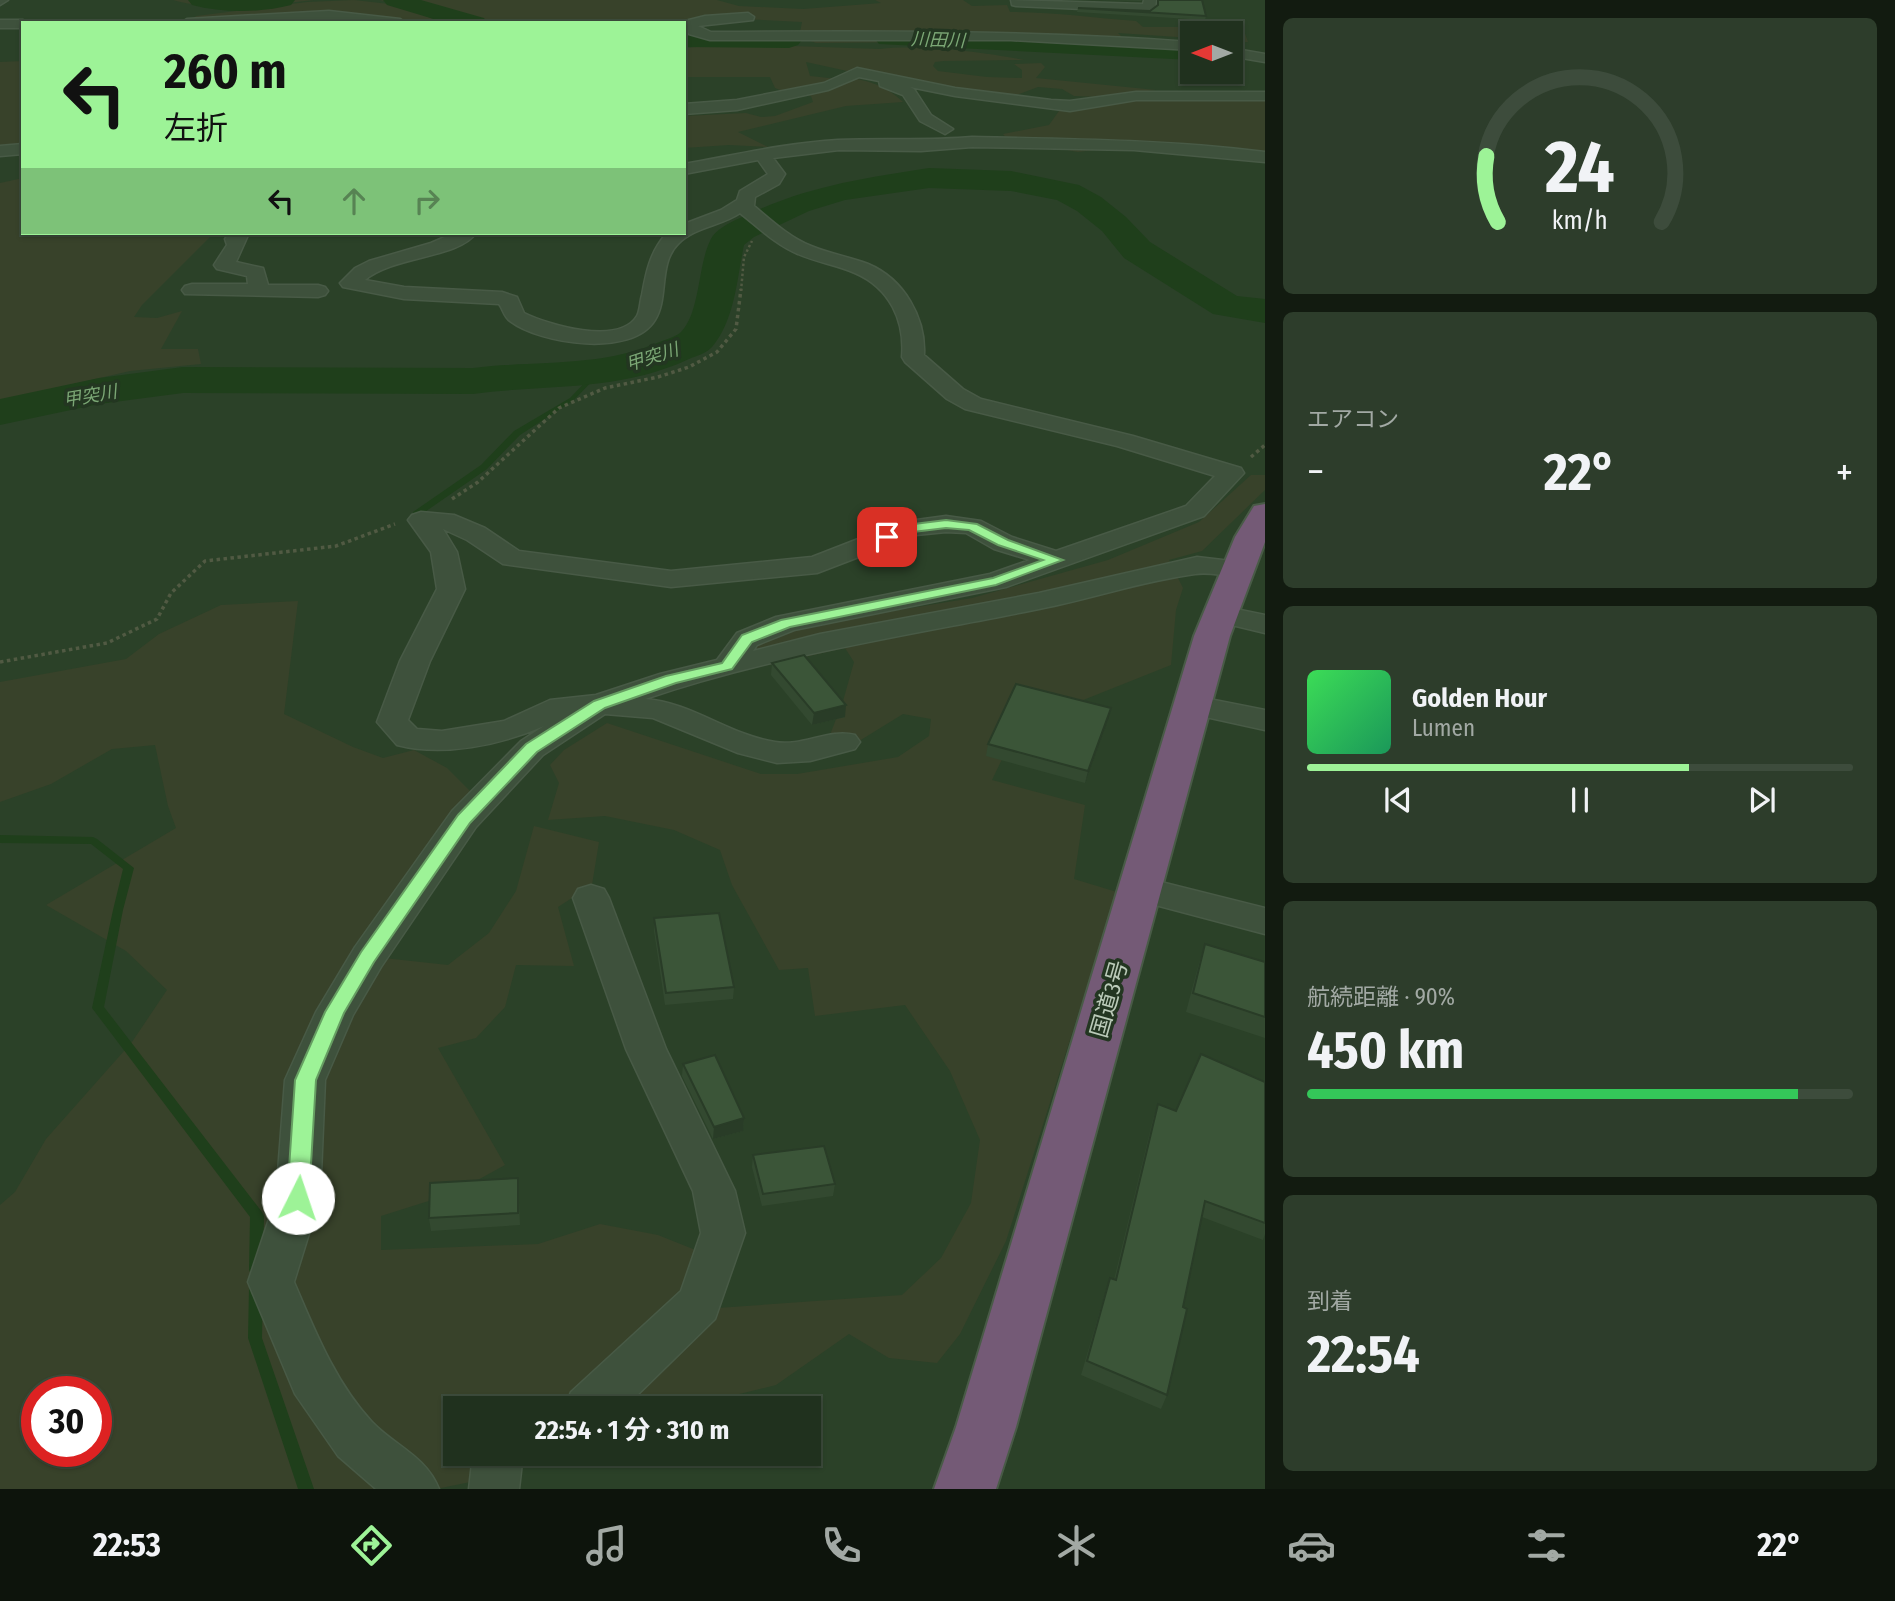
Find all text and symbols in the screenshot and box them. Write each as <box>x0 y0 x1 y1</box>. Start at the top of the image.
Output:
north arrow <box>1180 21 1242 84</box>
map controls <box>1180 21 1243 84</box>
water label: 川田川 <box>911 28 967 52</box>
text: 260 m <box>164 42 287 101</box>
icon: left <box>49 49 140 140</box>
text: 左折 <box>164 109 228 147</box>
text: 24 <box>1544 124 1615 211</box>
icon: left <box>262 182 300 220</box>
icon: ahead <box>335 182 373 220</box>
icon: right <box>408 182 446 220</box>
text: km/h <box>1552 206 1608 236</box>
water label: 甲突川 <box>623 338 683 376</box>
water label: 甲突川 <box>62 380 120 412</box>
text: エアコン <box>1307 405 1399 433</box>
text: 22° <box>1544 441 1616 504</box>
text: − <box>1307 449 1324 495</box>
text: + <box>1836 449 1853 495</box>
pin <box>857 507 917 567</box>
icon: arrive <box>868 518 906 556</box>
text: Golden Hour <box>1412 683 1547 714</box>
text: Lumen <box>1412 714 1475 742</box>
icon: previous <box>1379 781 1417 819</box>
icon: pause <box>1561 781 1599 819</box>
icon: next <box>1743 781 1781 819</box>
street label: 国道3号 <box>1085 957 1133 1041</box>
text: 航続距離 · 90% <box>1307 983 1455 1011</box>
text: 450 km <box>1307 1019 1464 1082</box>
position arrow <box>261 1161 335 1235</box>
text: 到着 <box>1307 1287 1353 1315</box>
text: 22:54 <box>1307 1323 1420 1386</box>
speed limit sign: 30 <box>21 1376 112 1467</box>
text: 22:54 · 1 分 · 310 m <box>535 1415 729 1446</box>
icon: directions <box>347 1521 396 1570</box>
icon: music <box>582 1521 631 1570</box>
icon: phone <box>817 1521 866 1570</box>
icon: climate <box>1052 1521 1101 1570</box>
icon: car <box>1287 1521 1336 1570</box>
icon: filters <box>1522 1521 1571 1570</box>
text: 22:53 <box>93 1526 161 1564</box>
text: 22° <box>1757 1526 1802 1564</box>

